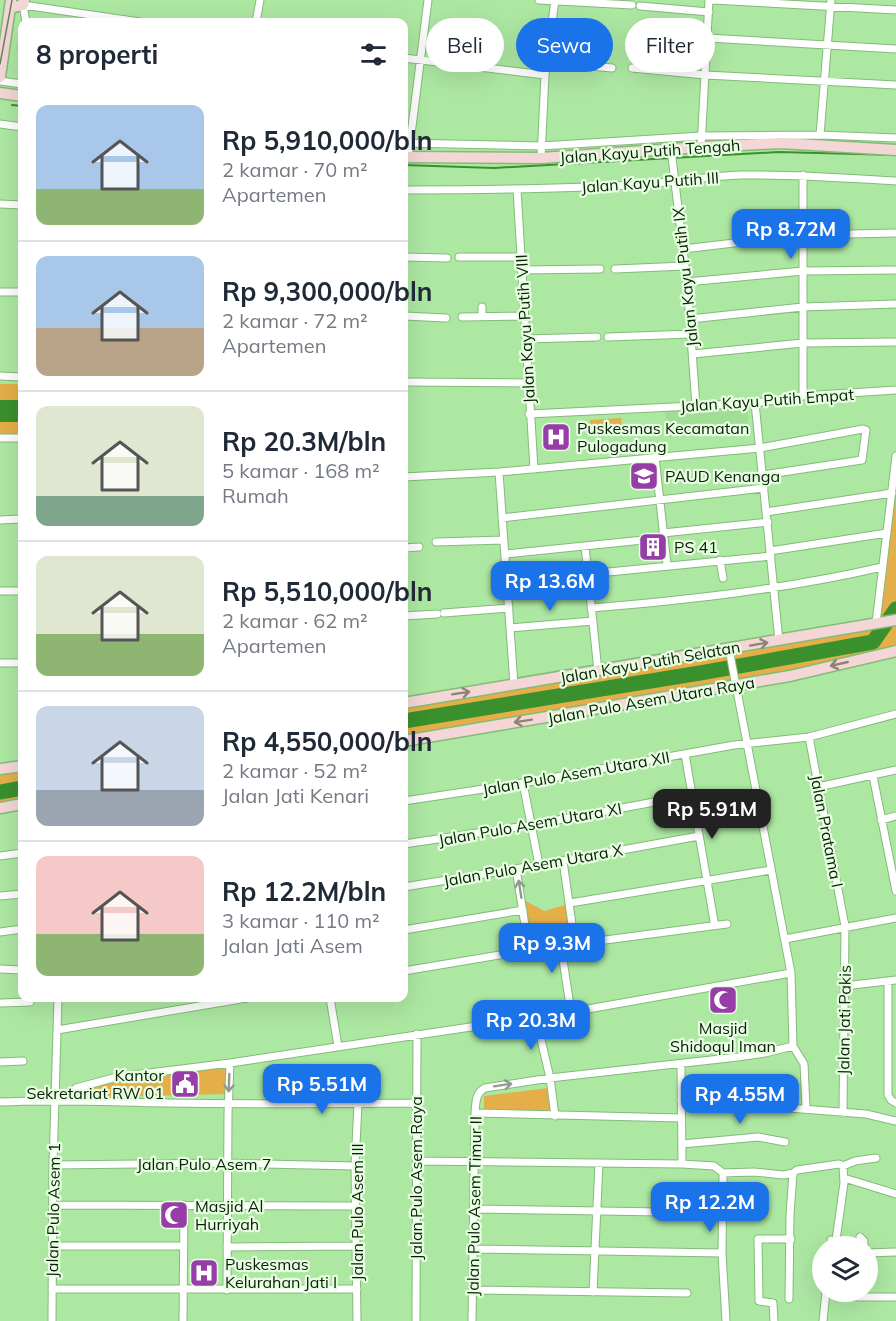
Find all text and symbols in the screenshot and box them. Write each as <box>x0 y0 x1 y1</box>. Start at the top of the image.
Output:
chip: Beli <box>426 18 504 72</box>
chip: Sewa <box>516 18 613 72</box>
chip: Filter <box>625 18 715 72</box>
text: 8 properti <box>36 38 158 71</box>
icon: filters <box>357 38 390 71</box>
text: Rp 5,910,000/bln <box>222 124 432 157</box>
icon: home <box>84 129 156 201</box>
street label: Jalan Kayu Putih Tengah <box>559 135 741 167</box>
text: 2 kamar · 70 m² <box>222 157 368 182</box>
street label: Jalan Kayu Putih III <box>580 167 720 197</box>
text: Apartemen <box>222 182 326 207</box>
street label: Jalan Kayu Putih IX <box>668 206 702 348</box>
pin: Rp 8.72M <box>729 209 853 260</box>
text: Rp 8.72M <box>746 216 836 241</box>
street label: Jalan Kayu Putih VIII <box>511 254 539 404</box>
text: Rp 9,300,000/bln <box>222 275 432 308</box>
icon: home <box>84 280 156 352</box>
text: 2 kamar · 72 m² <box>222 308 368 333</box>
text: Apartemen <box>222 333 326 358</box>
street label: Jalan Kayu Putih Empat <box>679 384 855 416</box>
place label: Puskesmas Kecamatan Pulogadung <box>577 418 749 456</box>
hospital icon: Puskesmas Kecamatan Pulogadung <box>540 421 572 453</box>
text: Rp 20.3M/bln <box>222 425 386 458</box>
icon: home <box>84 430 156 502</box>
text: 5 kamar · 168 m² <box>222 458 380 483</box>
school or university icon: PAUD Kenanga <box>628 460 660 492</box>
place label: PAUD Kenanga <box>665 466 780 486</box>
text: Rumah <box>222 483 289 508</box>
building icon: PS 41 <box>637 531 669 563</box>
place label: PS 41 <box>674 537 718 557</box>
pin: Rp 13.6M <box>488 561 612 612</box>
text: Rp 13.6M <box>505 568 595 593</box>
text: Rp 5,510,000/bln <box>222 575 432 608</box>
icon: home <box>84 580 156 652</box>
text: 2 kamar · 62 m² <box>222 608 368 633</box>
text: Apartemen <box>222 633 326 658</box>
street label: Jalan Kayu Putih Selatan <box>558 636 742 688</box>
one-way arrow <box>749 638 769 649</box>
one-way arrow <box>830 659 849 670</box>
street label: Jalan Pulo Asem Utara Raya <box>546 672 756 728</box>
one-way arrow <box>451 687 471 698</box>
one-way arrow <box>514 716 534 727</box>
text: Rp 4,550,000/bln <box>222 725 432 758</box>
icon: home <box>84 730 156 802</box>
street label: Jalan Pulo Asem Utara XII <box>481 747 671 799</box>
text: 2 kamar · 52 m² <box>222 758 368 783</box>
street label: Jalan Pratama I <box>806 773 848 889</box>
text: Jalan Jati Kenari <box>222 783 369 808</box>
pin: Rp 5.91M <box>650 789 774 840</box>
text: Rp 5.91M <box>667 796 757 821</box>
street label: Jalan Pulo Asem Utara XI <box>437 798 623 850</box>
street label: Jalan Pulo Asem Utara X <box>442 839 625 891</box>
text: Rp 12.2M/bln <box>222 875 386 908</box>
icon: home <box>84 880 156 952</box>
one-way arrow <box>514 880 525 899</box>
text: 3 kamar · 110 m² <box>222 908 380 933</box>
pin: Rp 9.3M <box>497 923 607 974</box>
text: Rp 9.3M <box>513 930 591 955</box>
text: Jalan Jati Asem <box>222 933 363 958</box>
street label: Jalan Jati Pakis <box>833 965 855 1075</box>
mosque icon: Masjid Shidoqul Iman <box>707 984 739 1016</box>
pin: Rp 20.3M <box>469 1000 593 1051</box>
text: Rp 20.3M <box>486 1007 576 1032</box>
place label: Masjid Shidoqul Iman <box>670 1018 776 1056</box>
pin: Rp 5.51M <box>260 1064 384 1115</box>
place label: Kantor Sekretariat RW 01 <box>26 1065 164 1103</box>
public building icon: Kantor Sekretariat RW 01 <box>169 1068 201 1100</box>
text: Rp 5.51M <box>277 1071 367 1096</box>
one-way arrow <box>224 1073 235 1093</box>
pin: Rp 4.55M <box>678 1074 802 1125</box>
one-way arrow <box>493 1080 513 1091</box>
text: Rp 4.55M <box>695 1081 785 1106</box>
street label: Jalan Pulo Asem Raya <box>406 1096 426 1260</box>
street label: Jalan Pulo Asem Timur II <box>462 1116 486 1296</box>
street label: Jalan Pulo Asem 1 <box>42 1143 64 1277</box>
street label: Jalan Pulo Asem III <box>347 1143 367 1281</box>
street label: Jalan Pulo Asem 7 <box>137 1154 271 1174</box>
pin: Rp 12.2M <box>648 1182 772 1233</box>
text: Rp 12.2M <box>665 1189 755 1214</box>
place label: Masjid Al Hurriyah <box>195 1196 263 1234</box>
mosque icon: Masjid Al Hurriyah <box>158 1199 190 1231</box>
map controls <box>812 1236 878 1302</box>
button: layers <box>812 1236 878 1302</box>
place label: Puskesmas Kelurahan Jati I <box>225 1254 337 1292</box>
hospital icon: Puskesmas Kelurahan Jati I <box>188 1257 220 1289</box>

